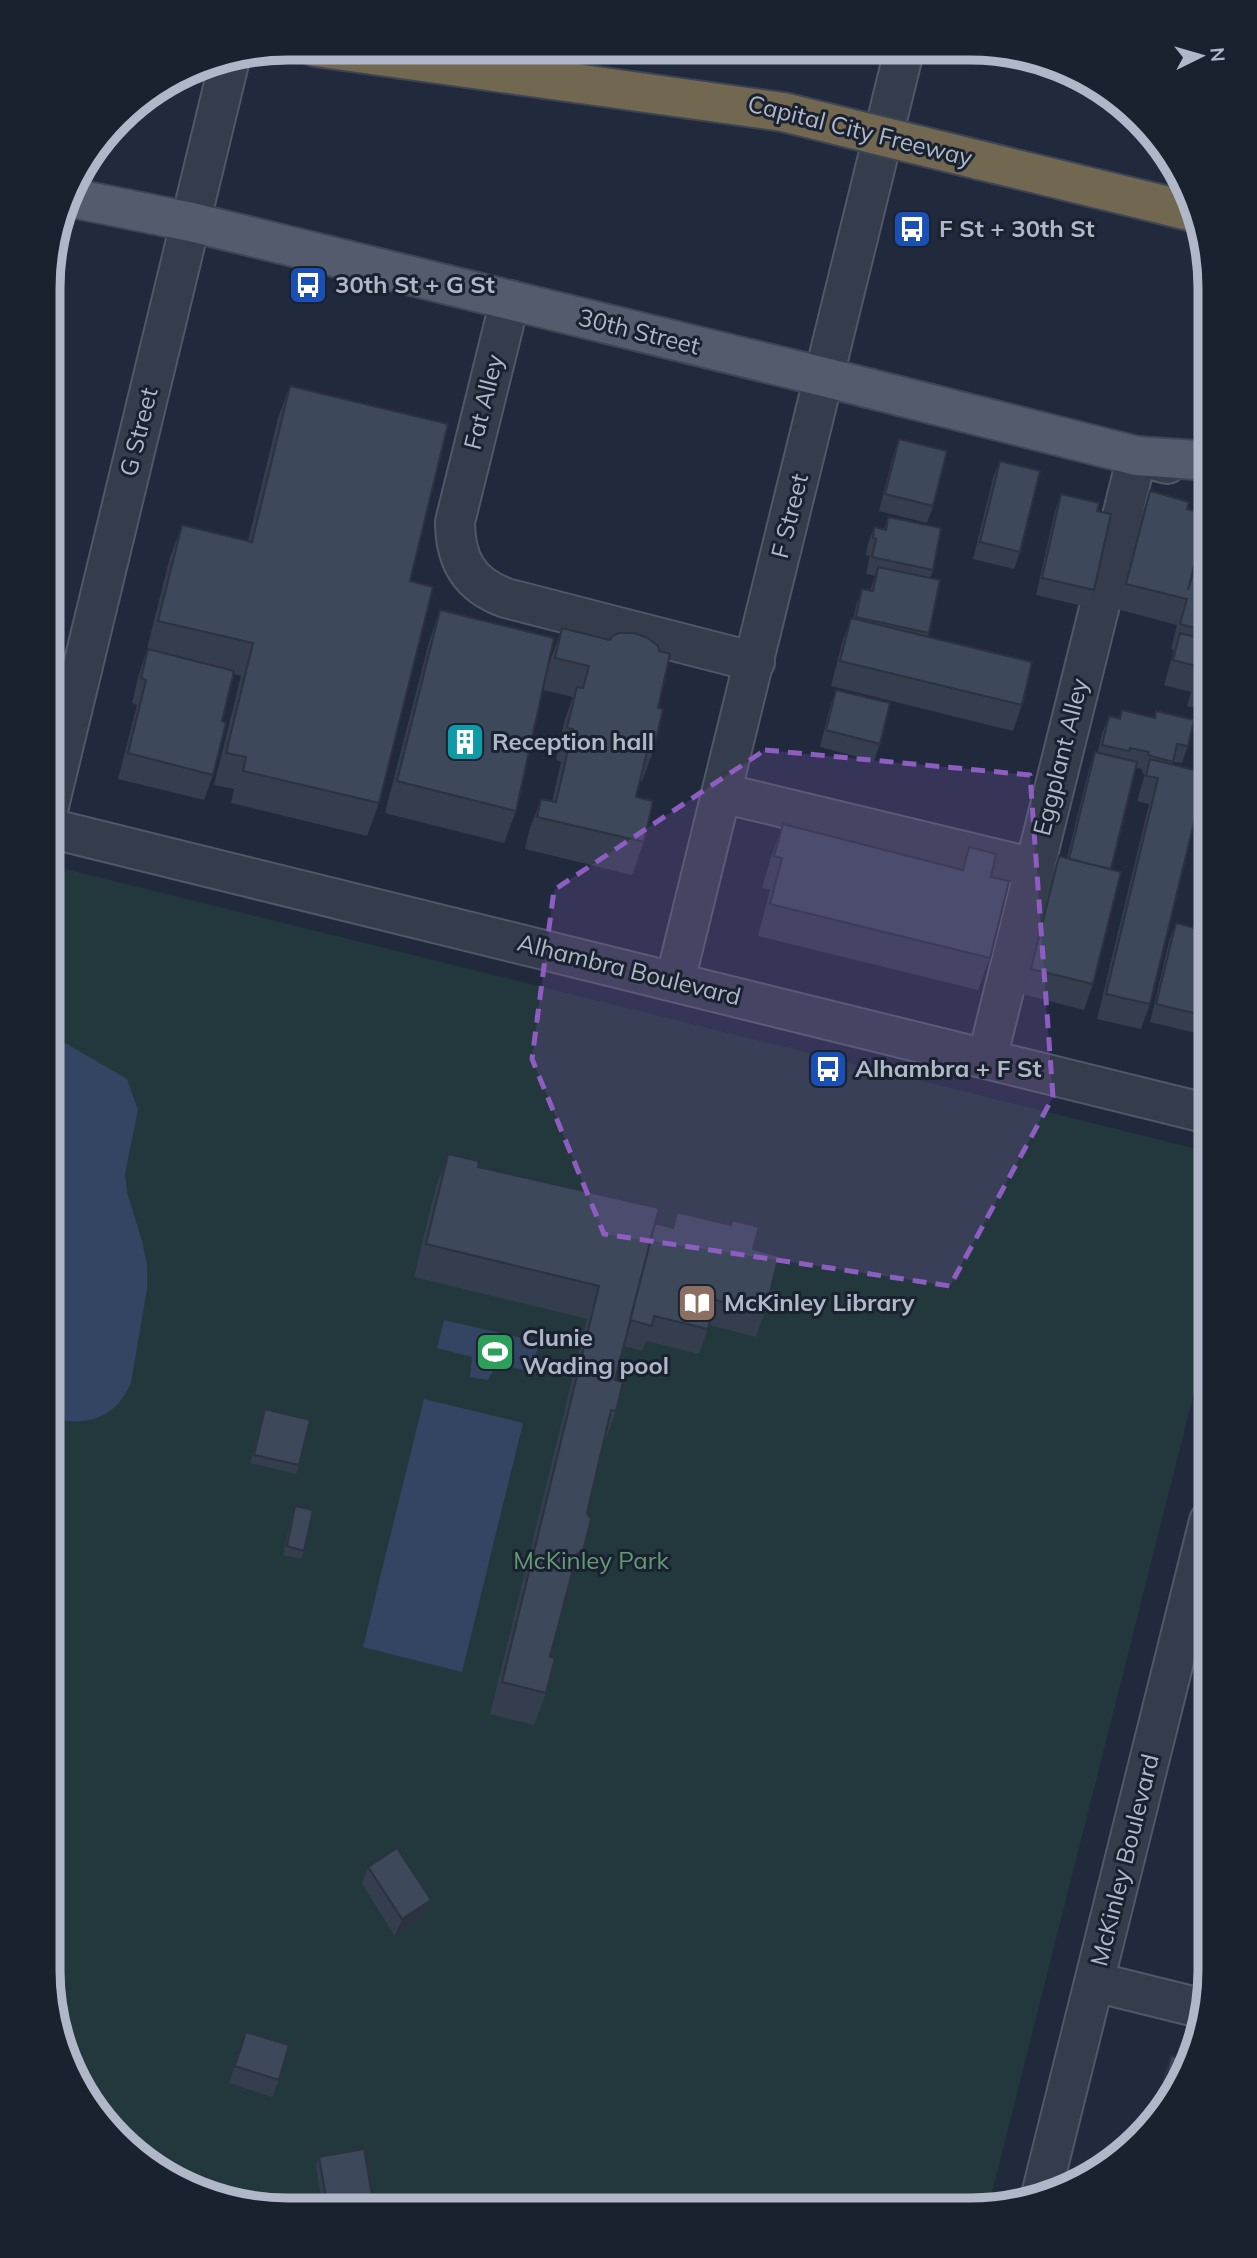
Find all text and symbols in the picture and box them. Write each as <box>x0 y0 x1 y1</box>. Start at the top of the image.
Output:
north arrow <box>1166 21 1236 91</box>
text: N <box>1205 46 1231 63</box>
street label: Capital City Freeway <box>745 88 976 173</box>
bus stop icon: F St + 30th St <box>891 208 933 250</box>
place label: F St + 30th St <box>939 213 1095 243</box>
bus stop icon: 30th St + G St <box>287 264 329 306</box>
place label: 30th St + G St <box>335 269 495 299</box>
street label: 30th Street <box>576 301 703 361</box>
street label: Fat Alley <box>457 351 509 452</box>
street label: G Street <box>113 384 163 479</box>
street label: F Street <box>764 470 814 561</box>
street label: Eggplant Alley <box>1026 675 1094 838</box>
building icon: Reception hall <box>444 721 486 763</box>
place label: Reception hall <box>492 726 654 756</box>
street label: Alhambra Boulevard <box>515 927 744 1011</box>
bus stop icon: Alhambra + F St <box>807 1048 849 1090</box>
place label: Alhambra + F St <box>855 1053 1042 1083</box>
library icon: McKinley Library <box>676 1282 718 1324</box>
place label: McKinley Library <box>724 1287 915 1317</box>
place label: Clunie Wading pool <box>522 1322 669 1380</box>
sports icon: Clunie Wading pool <box>474 1331 516 1373</box>
park label: McKinley Park <box>513 1545 669 1575</box>
street label: McKinley Boulevard <box>1083 1751 1165 1969</box>

